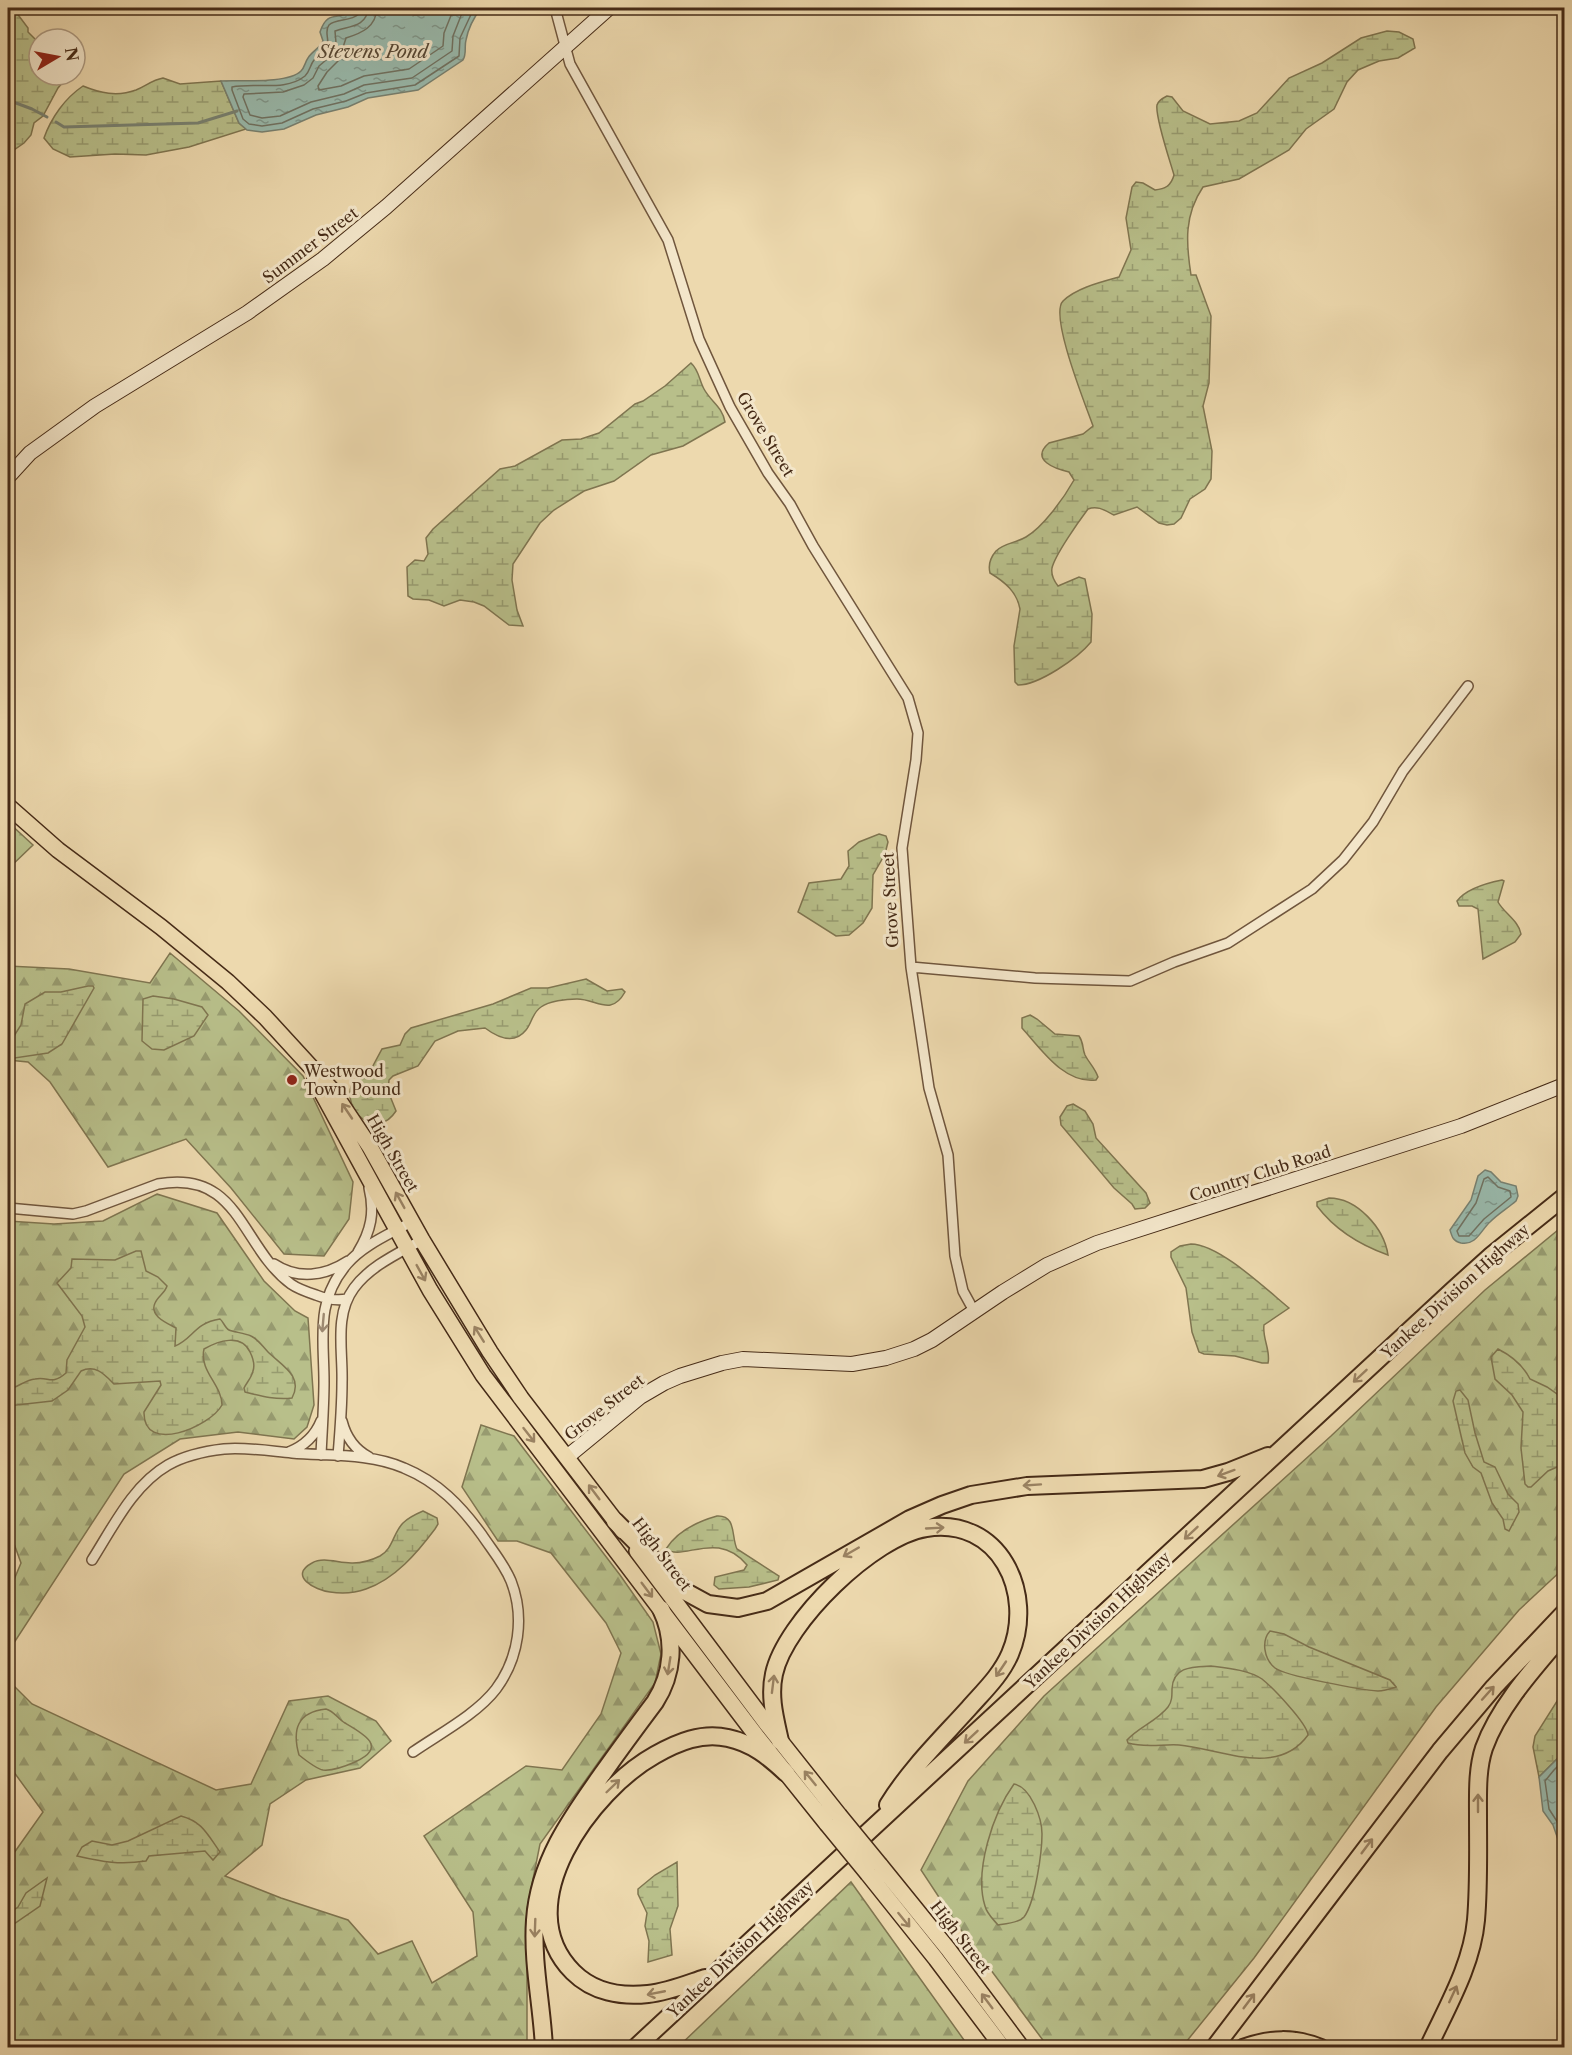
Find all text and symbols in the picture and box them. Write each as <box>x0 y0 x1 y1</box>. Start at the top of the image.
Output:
north arrow <box>27 27 87 87</box>
water label: Stevens Pond <box>317 41 430 63</box>
text: N <box>61 46 83 63</box>
street label: Summer Street <box>258 202 362 287</box>
street label: Grove Street <box>733 388 799 480</box>
street label: Grove Street <box>877 851 902 948</box>
place label: Westwood Town Pound <box>303 1061 401 1099</box>
marker: Westwood Town Pound <box>285 1073 299 1087</box>
one-way arrow <box>341 1104 353 1120</box>
street label: High Street <box>363 1110 423 1196</box>
street label: Country Club Road <box>1187 1141 1333 1205</box>
one-way arrow <box>394 1192 405 1210</box>
street label: Yankee Division Highway <box>1376 1218 1534 1364</box>
one-way arrow <box>415 1264 427 1281</box>
one-way arrow <box>317 1313 328 1332</box>
one-way arrow <box>472 1326 484 1343</box>
street label: Grove Street <box>560 1369 648 1444</box>
one-way arrow <box>1353 1369 1368 1383</box>
one-way arrow <box>522 1427 535 1443</box>
one-way arrow <box>1217 1468 1236 1479</box>
one-way arrow <box>1023 1480 1043 1491</box>
one-way arrow <box>588 1485 600 1501</box>
street label: High Street <box>628 1513 696 1595</box>
one-way arrow <box>925 1522 945 1533</box>
one-way arrow <box>1184 1526 1199 1540</box>
one-way arrow <box>843 1546 860 1558</box>
street label: Yankee Division Highway <box>1019 1546 1175 1694</box>
one-way arrow <box>641 1582 653 1598</box>
one-way arrow <box>663 1656 674 1675</box>
one-way arrow <box>995 1660 1007 1677</box>
one-way arrow <box>768 1674 779 1694</box>
one-way arrow <box>1481 1686 1495 1701</box>
one-way arrow <box>963 1730 978 1744</box>
one-way arrow <box>803 1770 816 1786</box>
one-way arrow <box>605 1779 620 1794</box>
one-way arrow <box>1472 1794 1484 1814</box>
one-way arrow <box>1361 1838 1373 1854</box>
street label: Yankee Division Highway <box>662 1875 818 2023</box>
street label: High Street <box>926 1897 996 1978</box>
one-way arrow <box>898 1911 911 1927</box>
one-way arrow <box>529 1918 540 1938</box>
one-way arrow <box>1448 1986 1459 2004</box>
one-way arrow <box>646 1988 666 1999</box>
one-way arrow <box>981 1993 994 2009</box>
one-way arrow <box>1243 1993 1255 2009</box>

